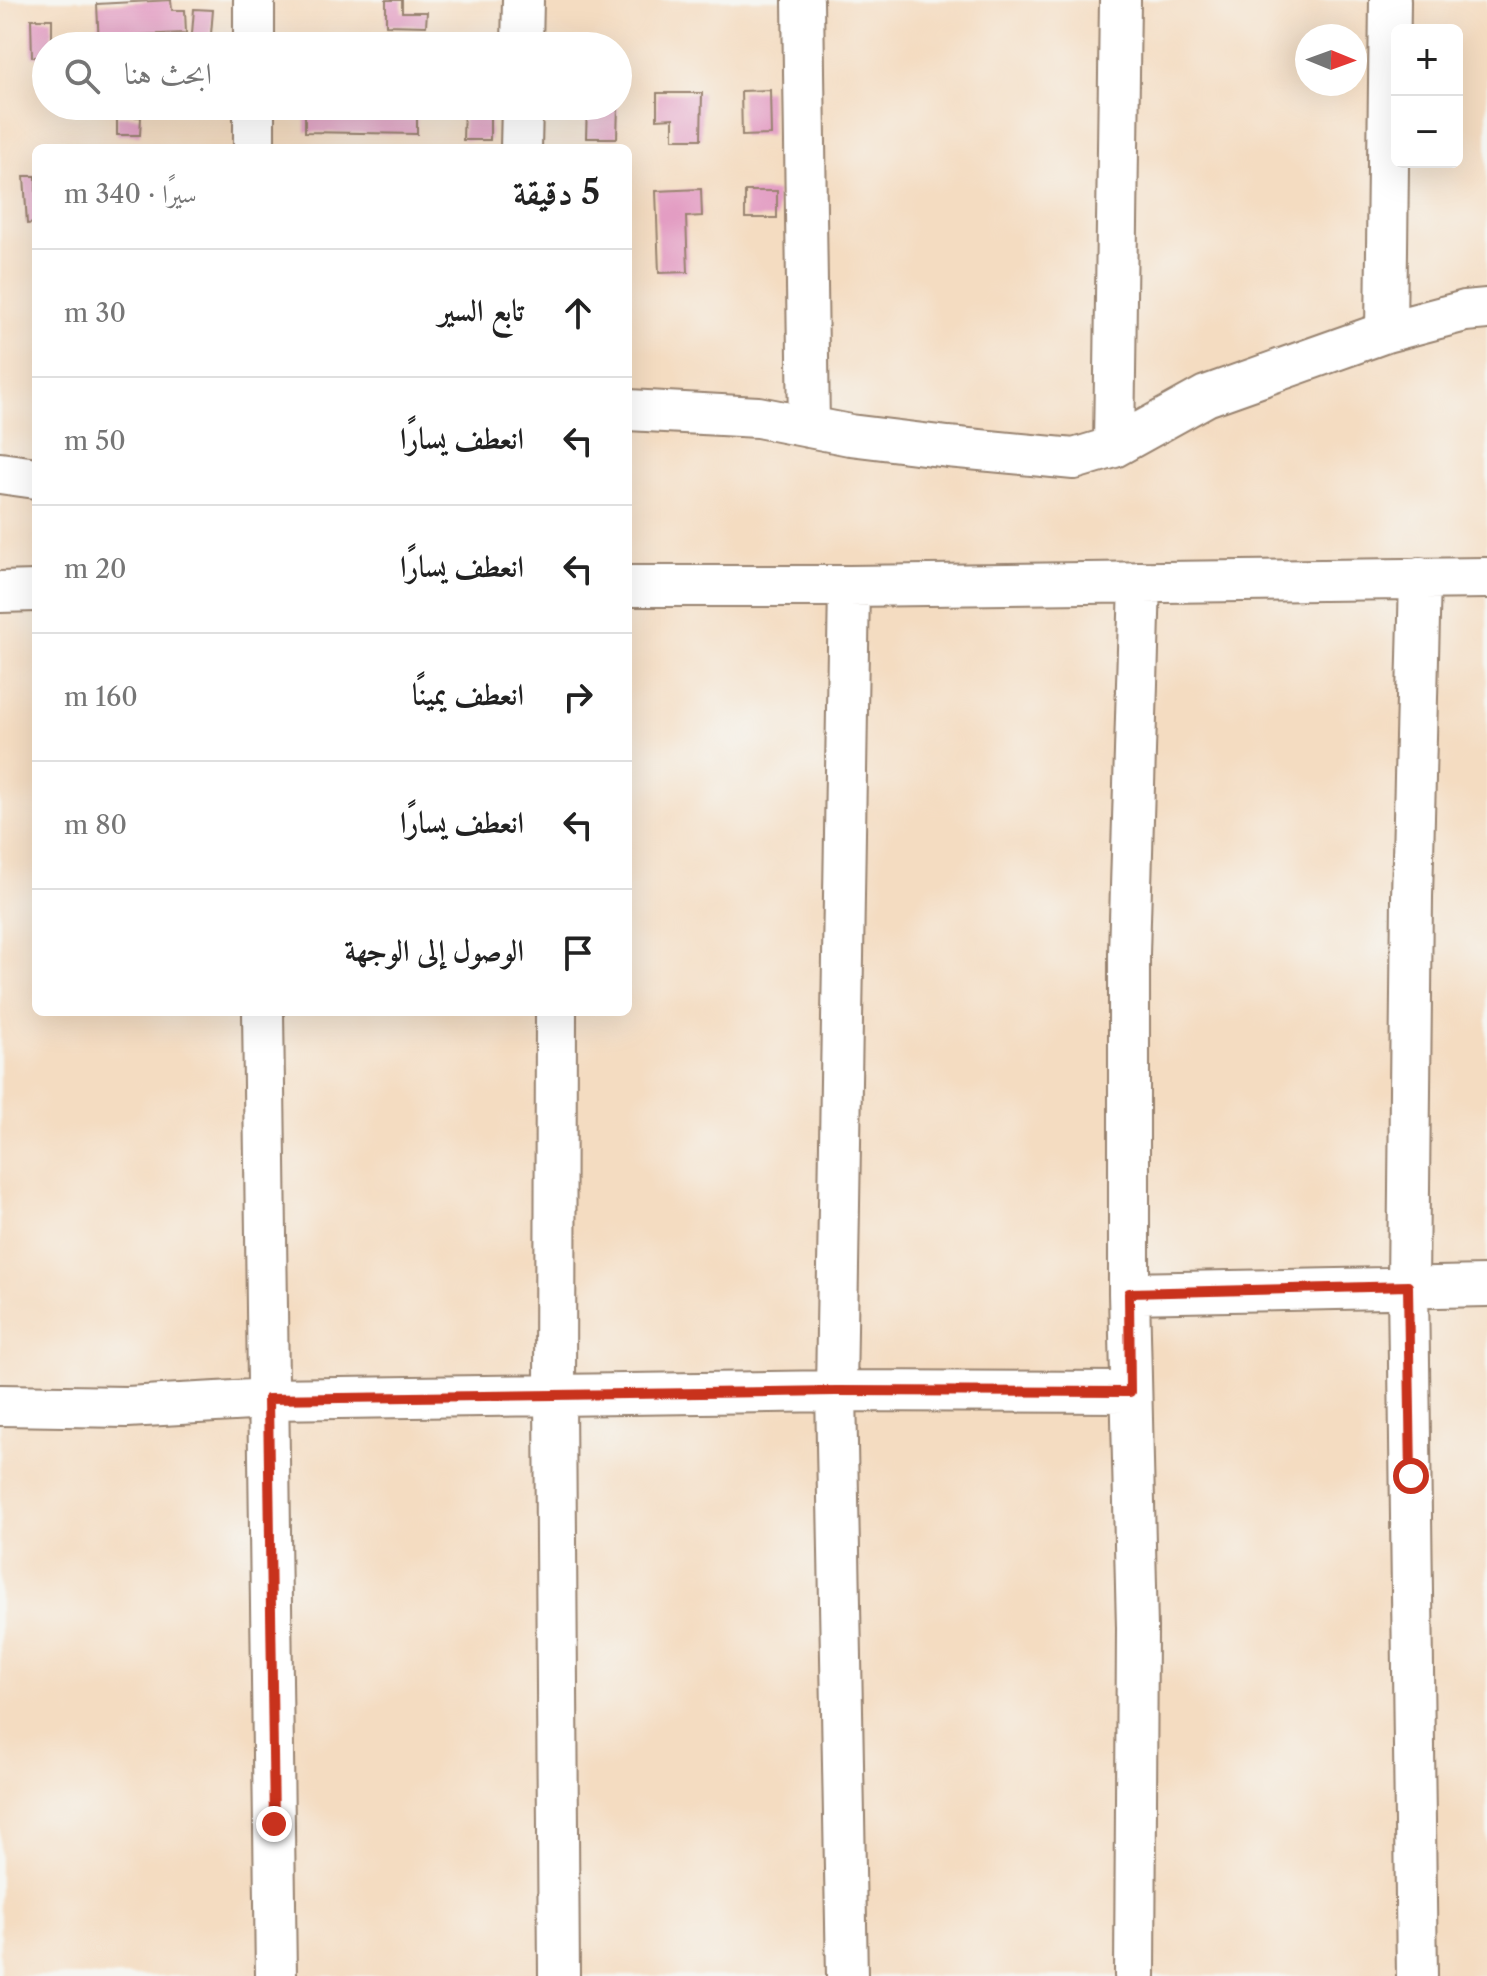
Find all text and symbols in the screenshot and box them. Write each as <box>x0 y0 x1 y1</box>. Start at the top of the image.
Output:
north arrow <box>1295 24 1367 96</box>
map controls <box>1391 24 1463 168</box>
button: + <box>1391 24 1463 96</box>
search box <box>32 32 632 120</box>
icon: search <box>60 54 104 98</box>
text: ابحث هنا <box>124 55 212 92</box>
button: − <box>1391 96 1463 168</box>
text: 5 دقيقة <box>513 171 600 213</box>
text: سيرًا · 340 m <box>64 178 197 210</box>
icon: ahead <box>556 291 600 335</box>
text: تابع السير <box>438 292 524 329</box>
text: 30 m <box>64 297 126 329</box>
icon: left <box>556 419 600 463</box>
text: انعطف يسارًا <box>400 420 524 457</box>
text: 50 m <box>64 425 126 457</box>
icon: left <box>556 547 600 591</box>
text: انعطف يسارًا <box>400 548 524 585</box>
text: 20 m <box>64 553 127 585</box>
icon: right <box>556 675 600 719</box>
text: انعطف يمينًا <box>412 676 524 713</box>
text: 160 m <box>64 681 138 713</box>
icon: left <box>556 803 600 847</box>
text: انعطف يسارًا <box>400 804 524 841</box>
text: 80 m <box>64 809 127 841</box>
icon: arrive <box>556 931 600 975</box>
text: الوصول إلى الوجهة <box>345 932 524 969</box>
route start <box>1393 1458 1429 1494</box>
route end <box>256 1806 292 1842</box>

